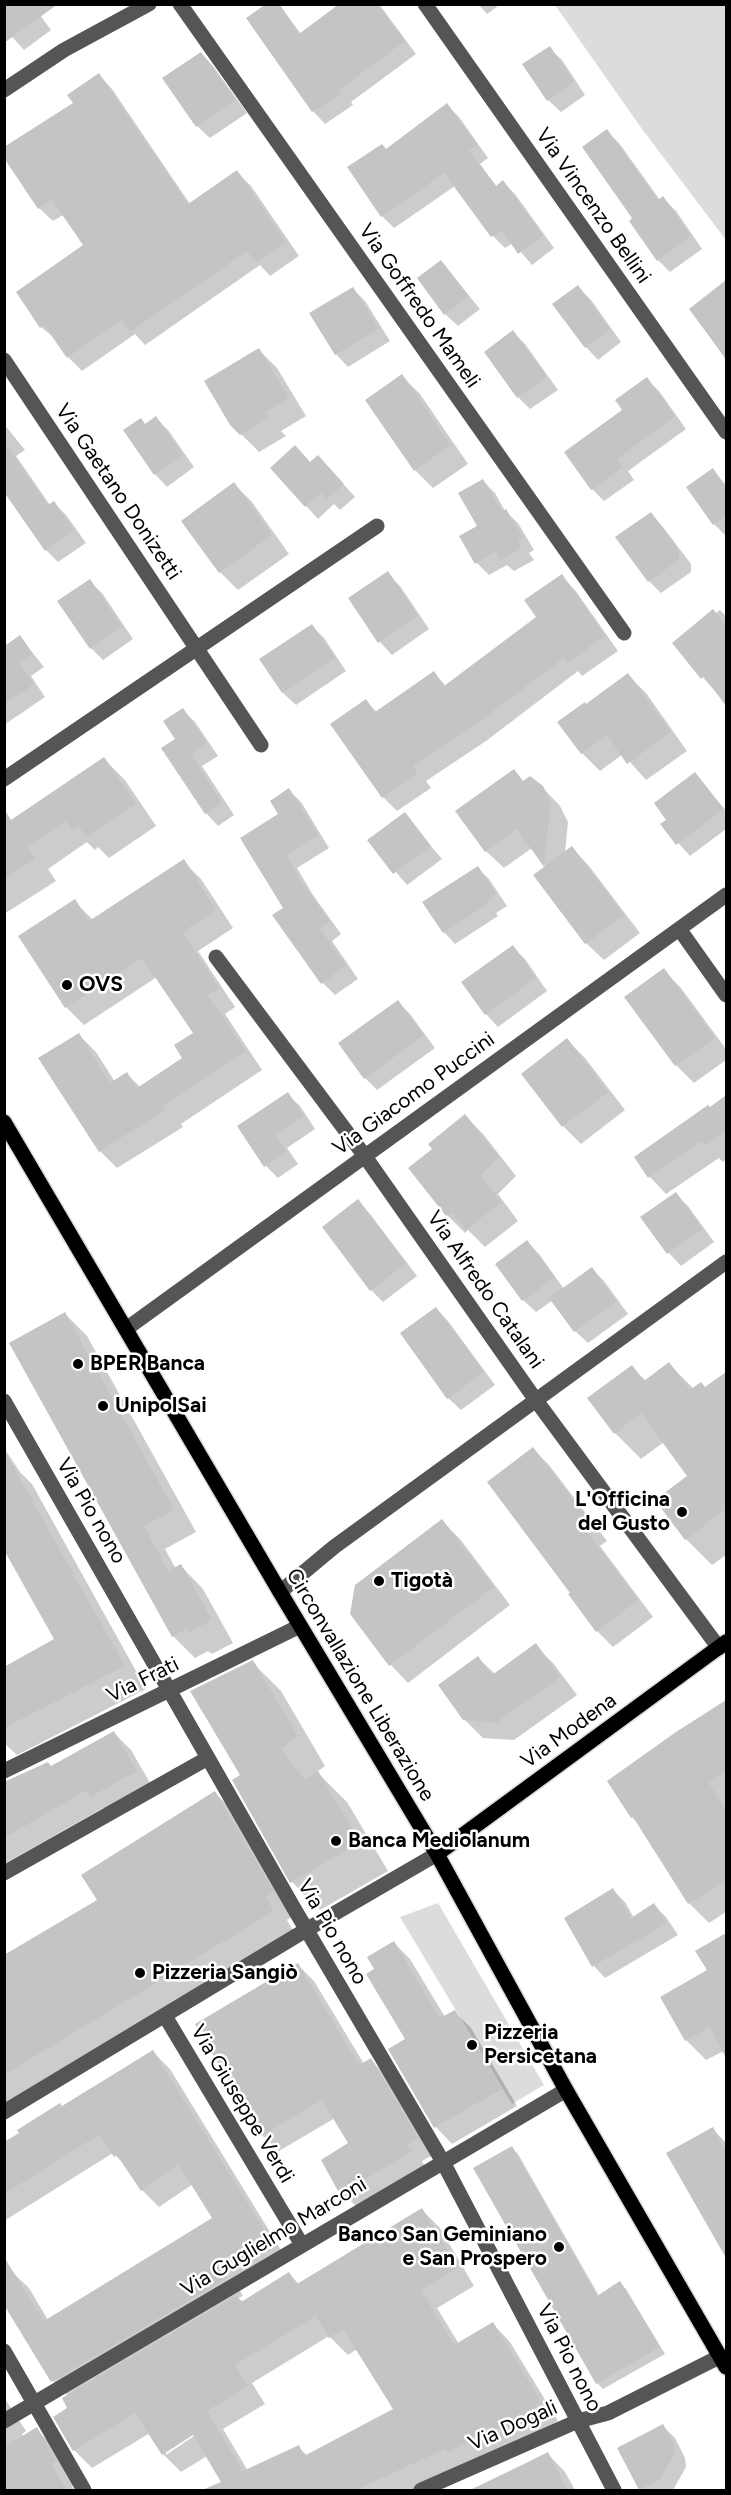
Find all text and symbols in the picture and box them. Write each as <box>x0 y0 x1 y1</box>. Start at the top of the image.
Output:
street label: Via Vincenzo Bellini <box>530 124 656 288</box>
street label: Via Goffredo Mameli <box>353 219 485 393</box>
street label: Via Gaetano Donizetti <box>50 399 186 585</box>
place label: OVS <box>79 972 123 998</box>
marker: OVS <box>60 978 74 992</box>
street label: Via Giacomo Puccini <box>328 1027 500 1161</box>
street label: Via Alfredo Catalani <box>421 1206 549 1374</box>
place label: BPER Banca <box>90 1351 205 1377</box>
marker: BPER Banca <box>71 1357 85 1371</box>
place label: UnipolSai <box>115 1393 207 1419</box>
marker: UnipolSai <box>96 1399 110 1413</box>
street label: Via Pio nono <box>51 1454 131 1568</box>
place label: L'Officina del Gusto <box>575 1487 670 1537</box>
marker: L'Officina del Gusto <box>675 1505 689 1519</box>
street label: Circonvallazione Liberazione <box>280 1564 440 1806</box>
place label: Tigotà <box>391 1568 453 1594</box>
marker: Tigotà <box>372 1574 386 1588</box>
street label: Via Frati <box>103 1652 183 1708</box>
street label: Via Modena <box>517 1688 621 1774</box>
place label: Banca Mediolanum <box>348 1828 530 1854</box>
marker: Banca Mediolanum <box>329 1834 343 1848</box>
street label: Via Pio nono <box>292 1875 372 1989</box>
place label: Pizzeria Sangiò <box>152 1960 298 1986</box>
marker: Pizzeria Sangiò <box>133 1966 147 1980</box>
street label: Via Giuseppe Verdi <box>185 2020 299 2188</box>
place label: Pizzeria Persicetana <box>484 2020 597 2070</box>
marker: Pizzeria Persicetana <box>465 2038 479 2052</box>
street label: Via Guglielmo Marconi <box>177 2172 371 2302</box>
place label: Banco San Geminiano e San Prospero <box>338 2222 547 2272</box>
marker: Banco San Geminiano e San Prospero <box>552 2240 566 2254</box>
street label: Via Pio nono <box>531 2300 607 2416</box>
street label: Via Dogali <box>465 2395 561 2457</box>

